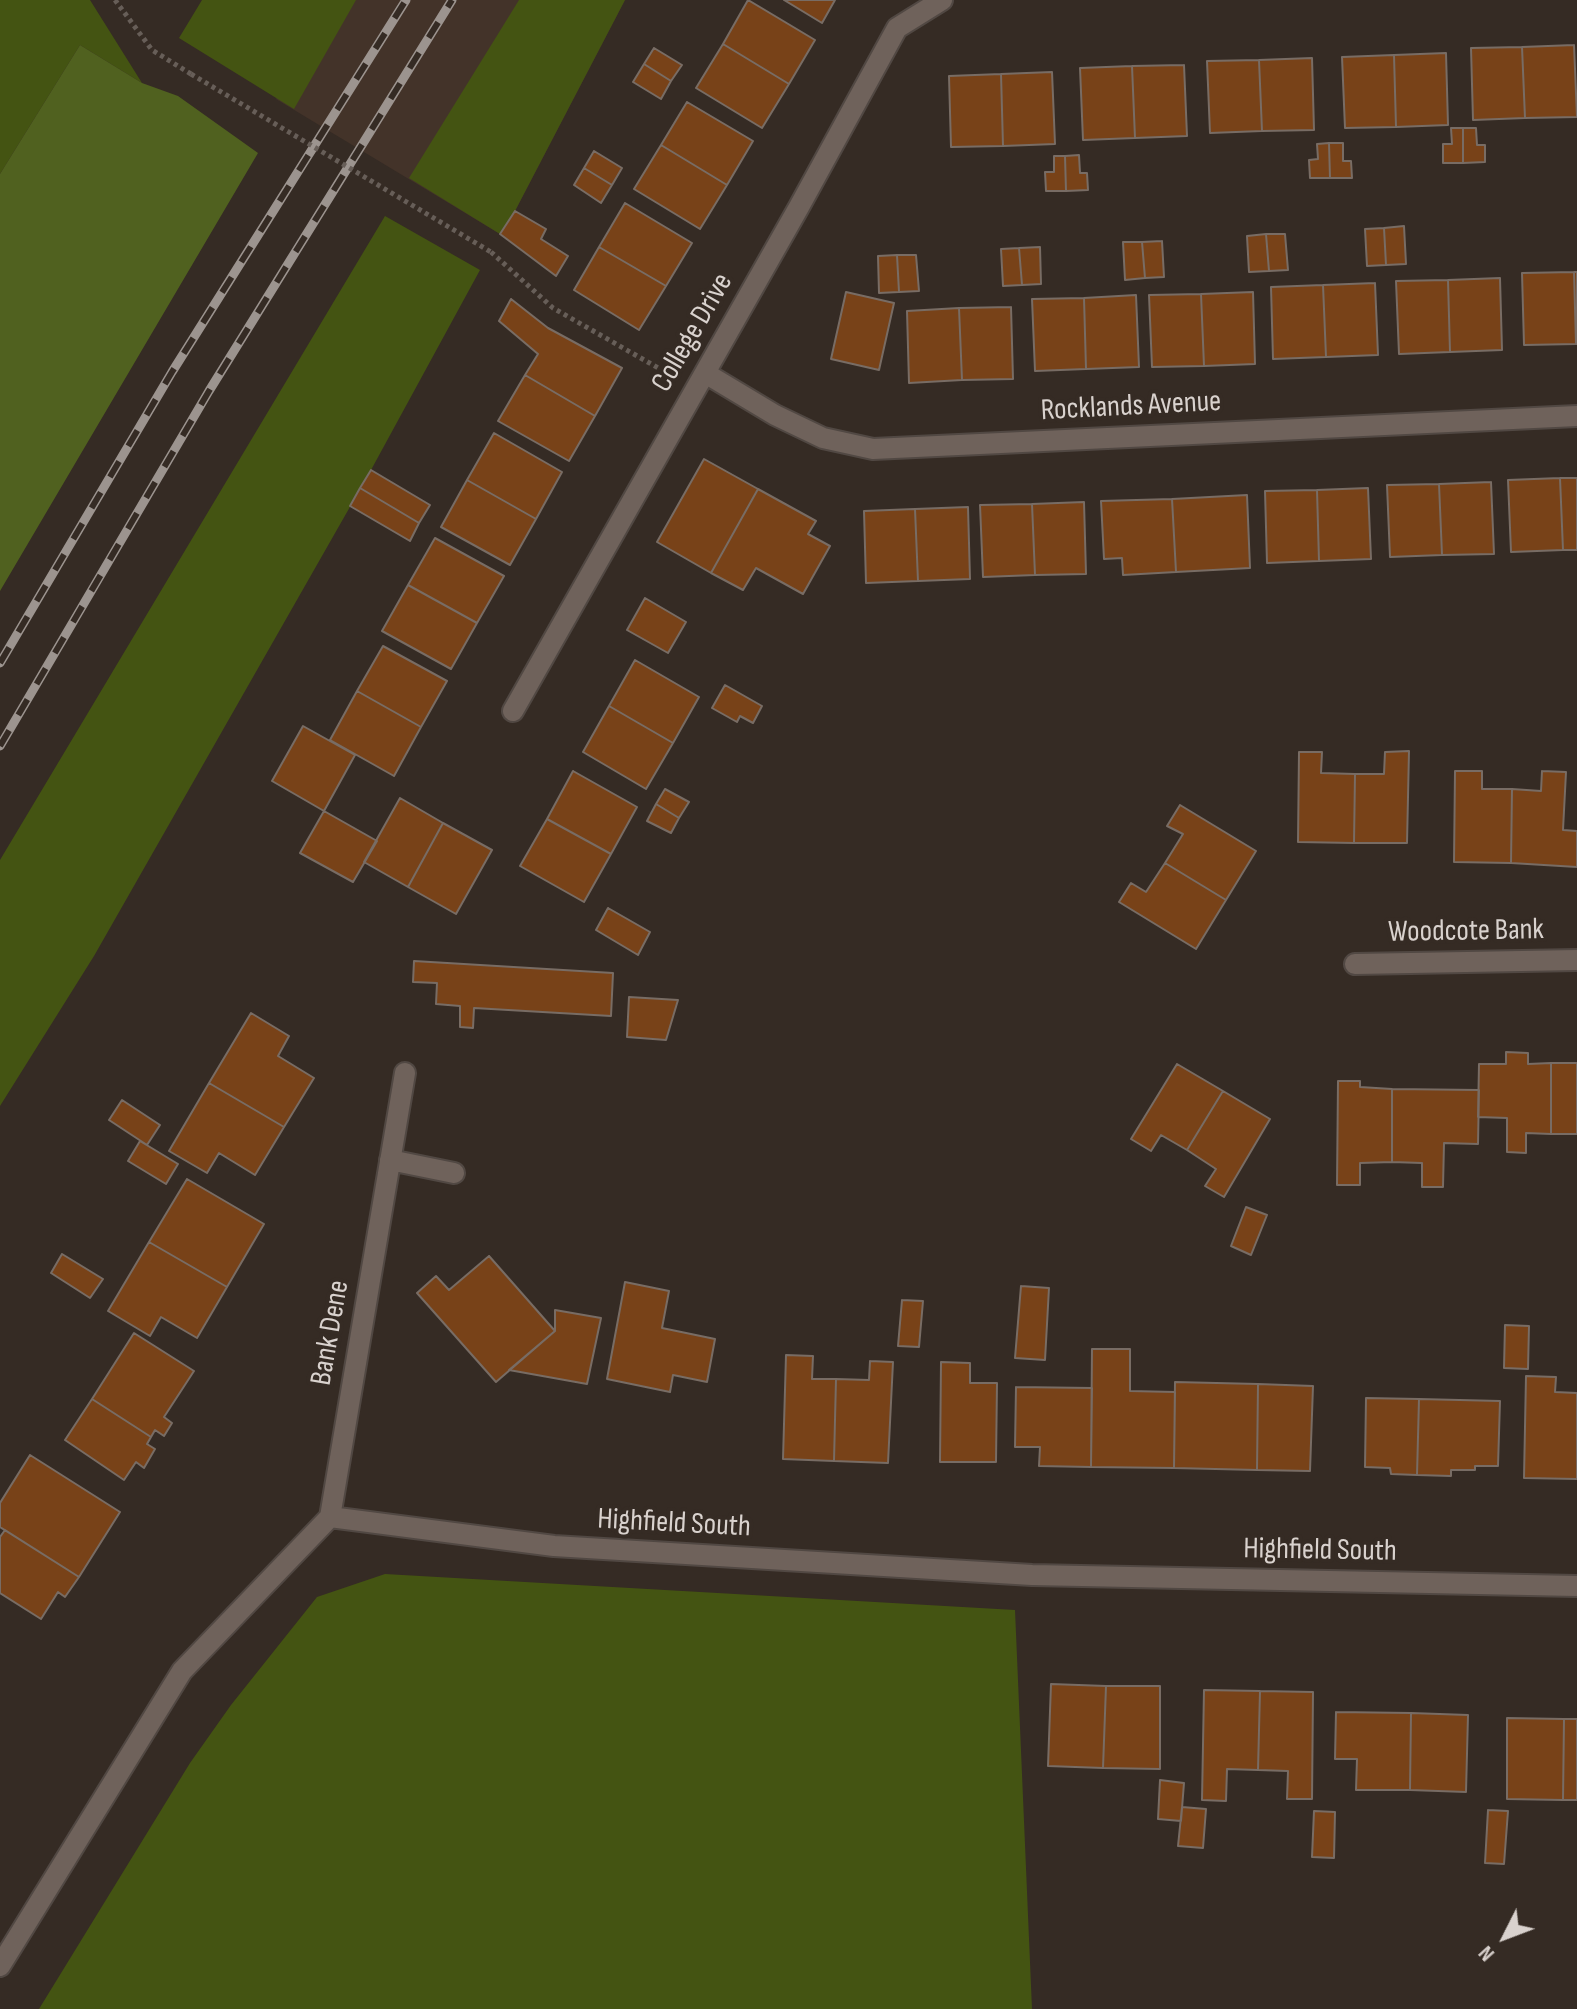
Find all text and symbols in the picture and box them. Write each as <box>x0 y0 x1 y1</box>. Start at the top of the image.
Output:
street label: College Drive <box>645 267 741 399</box>
street label: Rocklands Avenue <box>1040 384 1222 430</box>
street label: Woodcote Bank <box>1388 913 1544 951</box>
street label: Bank Dene <box>304 1278 358 1388</box>
street label: Highfield South <box>596 1502 752 1546</box>
street label: Highfield South <box>1243 1532 1397 1570</box>
north arrow <box>1465 1897 1545 1977</box>
text: N <box>1473 1940 1501 1967</box>

